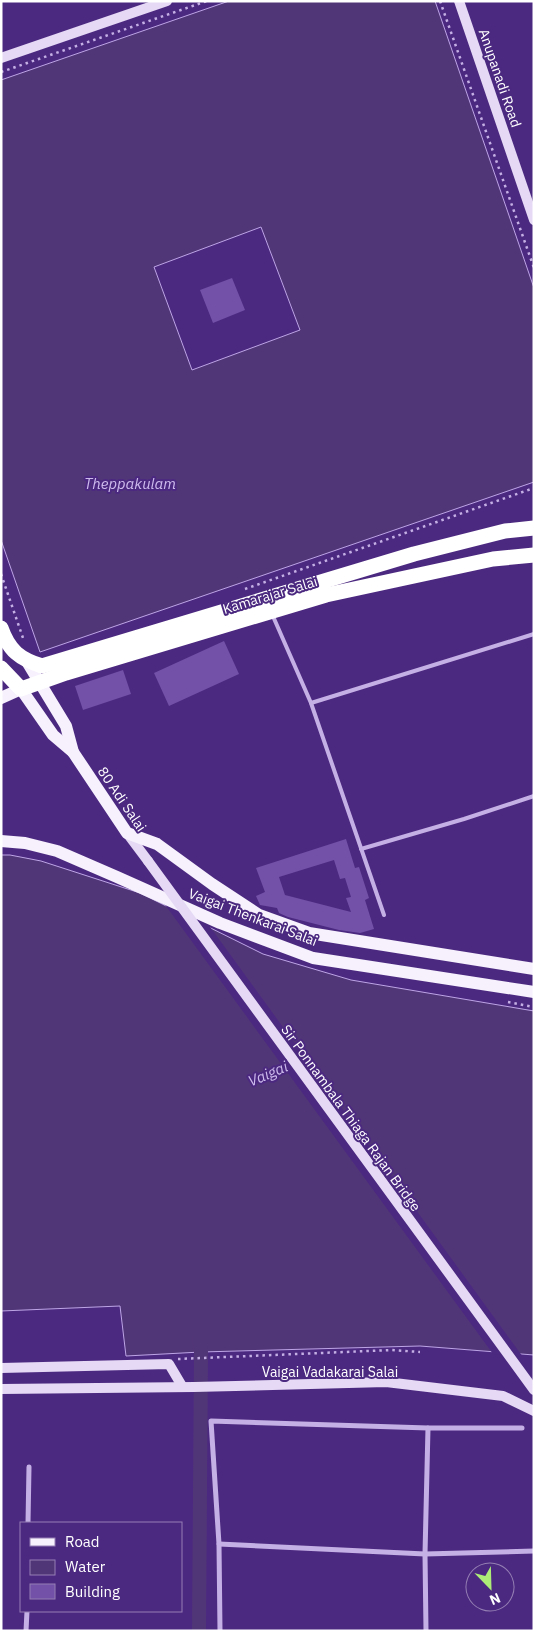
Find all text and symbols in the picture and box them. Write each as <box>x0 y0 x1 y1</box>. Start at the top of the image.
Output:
street label: Anupanadi Road <box>475 26 525 130</box>
water label: Theppakulam <box>84 474 176 493</box>
street label: Kamarajar Salai <box>220 572 320 618</box>
street label: 80 Adi Salai <box>94 763 150 835</box>
street label: Vaigai Thenkarai Salai <box>186 884 320 950</box>
street label: Sir Ponnambala Thiaga Rajan Bridge <box>277 1021 425 1215</box>
water label: Vaigai <box>245 1057 291 1090</box>
street label: Vaigai Vadakarai Salai <box>262 1363 398 1381</box>
legend <box>20 1522 182 1612</box>
text: Road <box>65 1532 100 1551</box>
text: Water <box>65 1557 106 1576</box>
north arrow <box>465 1562 515 1612</box>
text: Building <box>65 1582 120 1601</box>
text: N <box>487 1589 503 1609</box>

